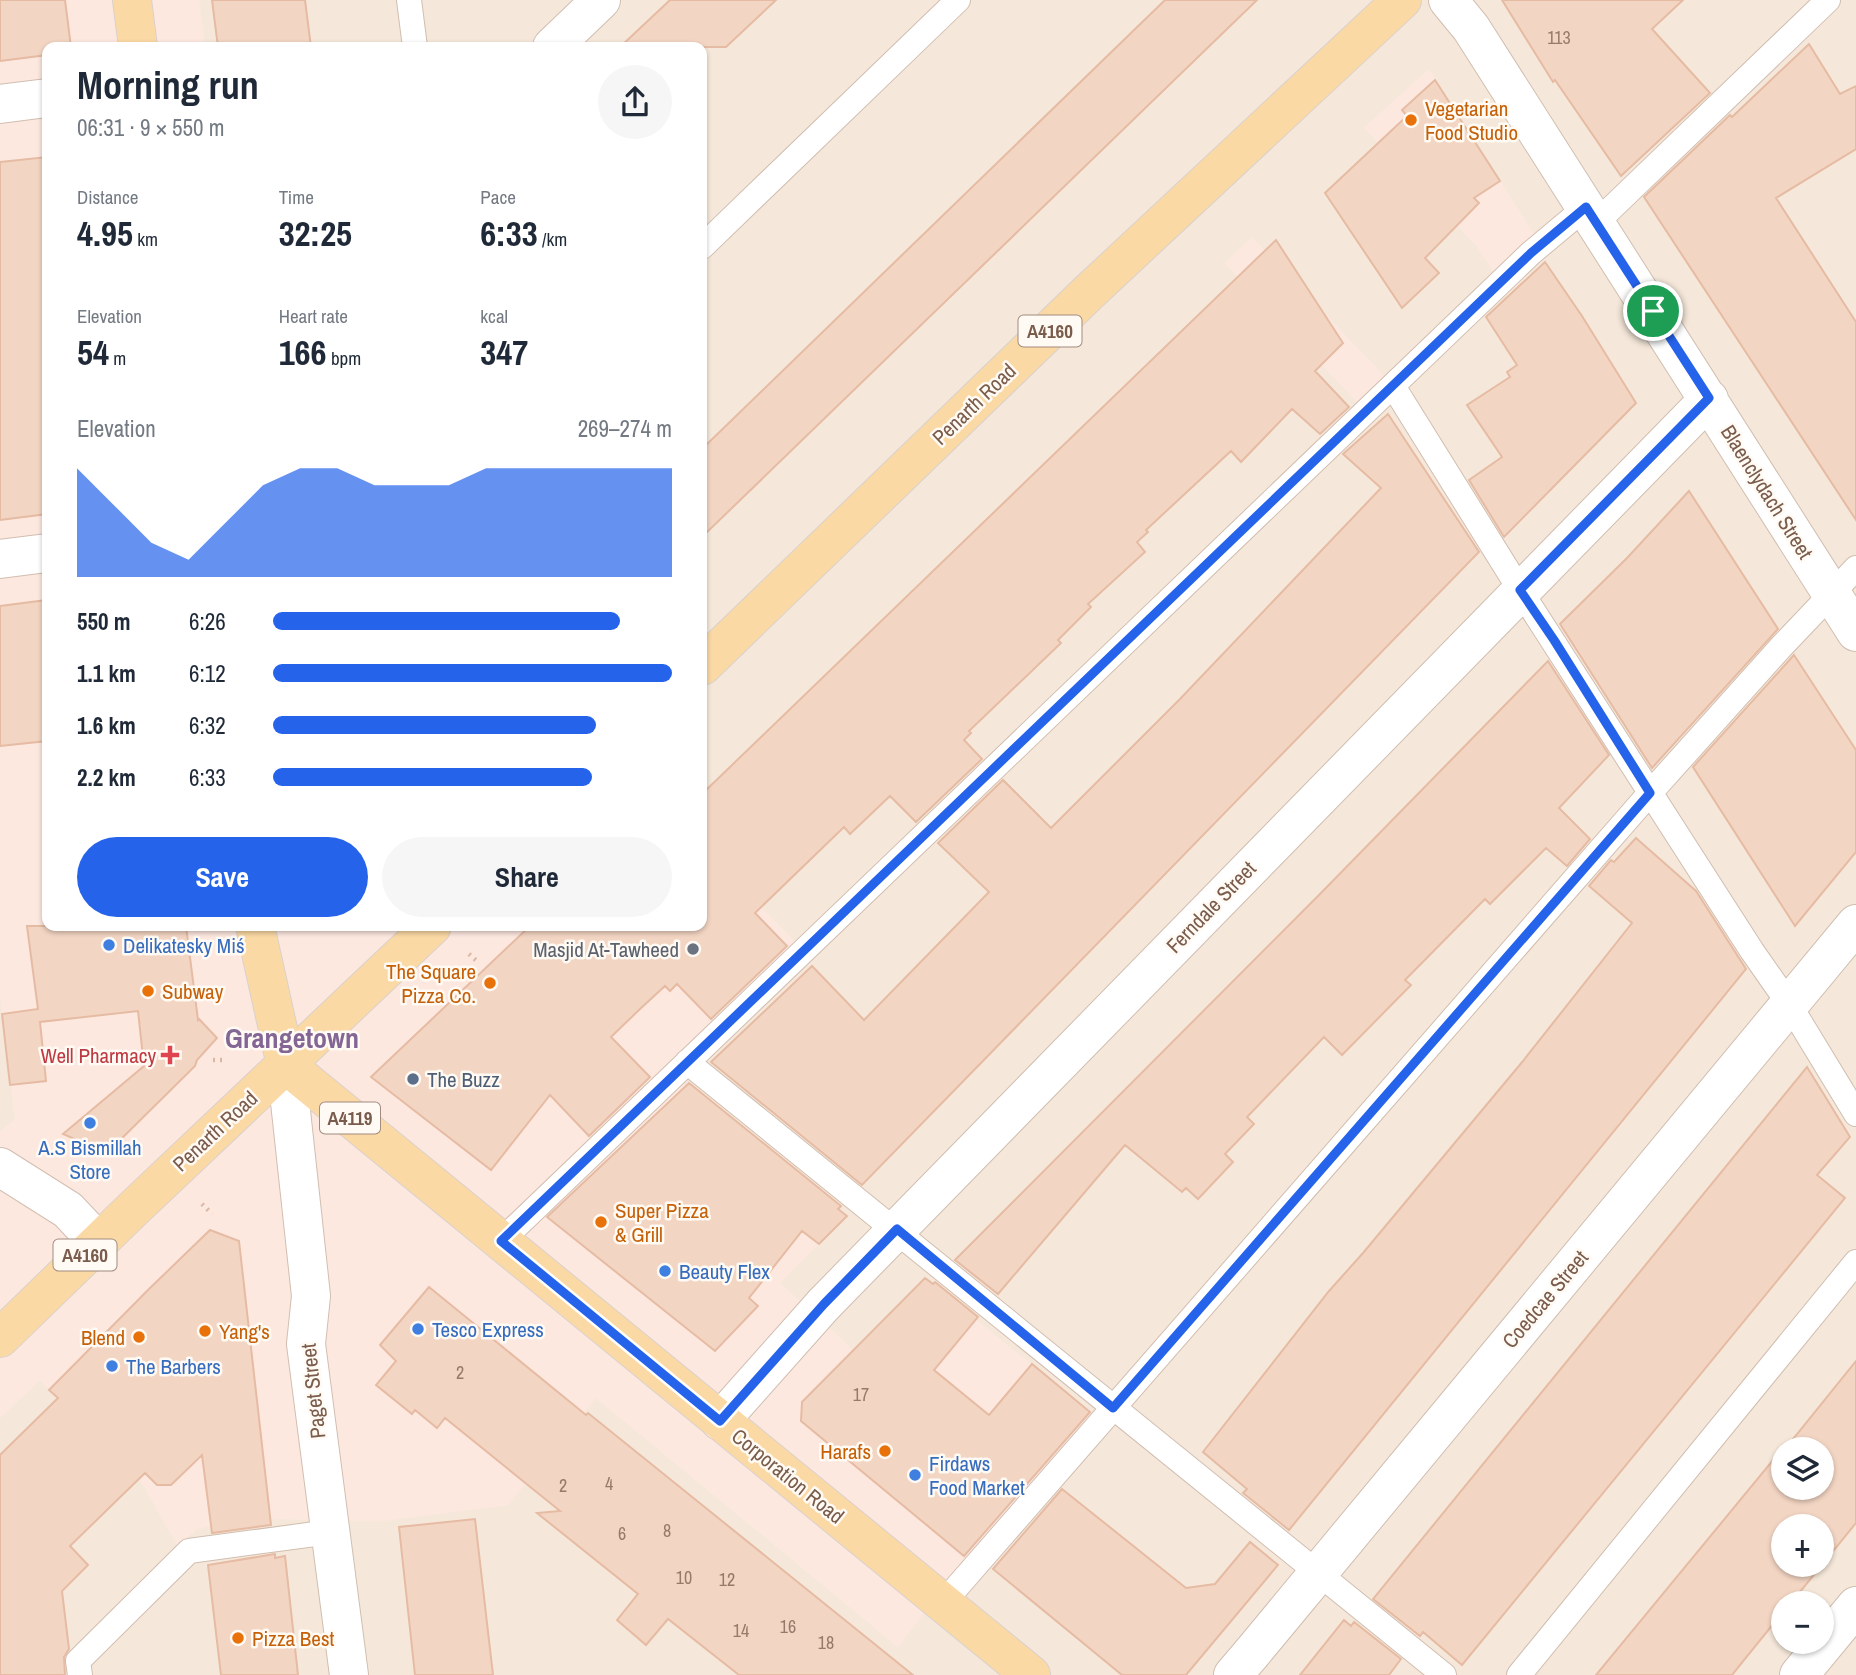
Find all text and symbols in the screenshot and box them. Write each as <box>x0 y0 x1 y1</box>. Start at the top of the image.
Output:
house number: 113 <box>1547 25 1571 50</box>
text: Morning run <box>77 60 259 111</box>
button: share <box>598 65 672 139</box>
place label: Vegetarian Food Studio <box>1425 94 1518 147</box>
text: 06:31 · 9 × 550 m <box>77 112 224 143</box>
marker: Vegetarian Food Studio <box>1403 112 1419 128</box>
text: Distance <box>77 184 138 210</box>
text: Time <box>279 184 314 210</box>
text: Pace <box>480 184 516 210</box>
text: 4.95 <box>77 210 133 257</box>
text: 32:25 <box>279 210 352 257</box>
text: 6:33 <box>480 210 538 257</box>
text: km <box>133 226 158 252</box>
text: /km <box>538 226 567 252</box>
pin <box>1623 281 1683 341</box>
icon: arrive <box>1634 292 1672 330</box>
text: Elevation <box>77 303 142 329</box>
text: Heart rate <box>279 303 348 329</box>
text: kcal <box>480 303 508 329</box>
road number: A4160 <box>1018 316 1082 346</box>
text: 54 <box>77 329 109 376</box>
text: 166 <box>279 329 327 376</box>
text: 347 <box>480 329 528 376</box>
text: m <box>109 345 126 371</box>
text: bpm <box>327 345 361 371</box>
street label: Penarth Road <box>926 357 1022 451</box>
text: Elevation <box>77 413 156 444</box>
text: 269–274 m <box>578 413 672 444</box>
street label: Blaenclydach Street <box>1714 419 1820 565</box>
text: 550 m <box>77 606 130 637</box>
text: 6:26 <box>189 606 226 637</box>
text: 1.1 km <box>77 658 136 689</box>
text: 6:12 <box>189 658 226 689</box>
text: 1.6 km <box>77 710 136 741</box>
text: 6:32 <box>189 710 226 741</box>
text: 2.2 km <box>77 762 136 793</box>
text: 6:33 <box>189 762 226 793</box>
button: Save <box>77 837 368 917</box>
button: Share <box>382 837 672 917</box>
street label: Ferndale Street <box>1160 854 1263 959</box>
place label: Delikatesky Miś <box>123 931 245 960</box>
place label: Masjid At-Tawheed <box>533 935 679 964</box>
marker: Delikatesky Miś <box>101 937 117 953</box>
marker: Masjid At-Tawheed <box>685 941 701 957</box>
place label: The Square Pizza Co. <box>386 957 476 1010</box>
marker: The Square Pizza Co. <box>482 975 498 991</box>
place label: Subway <box>162 977 224 1006</box>
marker: Subway <box>140 983 156 999</box>
district label: Grangetown <box>225 1019 359 1057</box>
place label: Well Pharmacy <box>41 1041 156 1070</box>
marker: Well Pharmacy <box>162 1047 178 1063</box>
place label: The Buzz <box>427 1065 500 1094</box>
marker: The Buzz <box>405 1071 421 1087</box>
street label: Penarth Road <box>166 1084 264 1178</box>
road number: A4119 <box>320 1102 380 1134</box>
marker: A.S Bismillah Store <box>82 1115 98 1131</box>
place label: A.S Bismillah Store <box>37 1133 142 1186</box>
place label: Super Pizza & Grill <box>615 1196 709 1249</box>
marker: Super Pizza & Grill <box>593 1214 609 1230</box>
road number: A4160 <box>54 1240 116 1270</box>
street label: Coedcae Street <box>1495 1244 1595 1354</box>
place label: Beauty Flex <box>679 1257 770 1286</box>
marker: Beauty Flex <box>657 1263 673 1279</box>
place label: Tesco Express <box>432 1315 544 1344</box>
place label: Yang's <box>219 1317 270 1346</box>
marker: Tesco Express <box>410 1321 426 1337</box>
place label: Blend <box>81 1323 125 1352</box>
marker: Yang's <box>197 1323 213 1339</box>
marker: Blend <box>131 1329 147 1345</box>
street label: Paget Street <box>294 1342 332 1440</box>
place label: The Barbers <box>126 1352 221 1381</box>
marker: The Barbers <box>104 1358 120 1374</box>
house number: 2 <box>456 1360 464 1385</box>
house number: 17 <box>853 1382 869 1407</box>
street label: Corporation Road <box>726 1422 850 1530</box>
place label: Harafs <box>820 1437 871 1466</box>
map controls <box>1771 1437 1834 1654</box>
button: layers <box>1771 1437 1834 1500</box>
marker: Harafs <box>877 1443 893 1459</box>
place label: Firdaws Food Market <box>929 1449 1025 1502</box>
marker: Firdaws Food Market <box>907 1467 923 1483</box>
house number: 4 <box>605 1471 613 1496</box>
house number: 2 <box>559 1473 567 1498</box>
button: + <box>1771 1514 1834 1577</box>
house number: 8 <box>663 1518 671 1543</box>
house number: 6 <box>618 1521 626 1546</box>
house number: 10 <box>676 1565 692 1590</box>
house number: 12 <box>719 1567 735 1592</box>
button: − <box>1771 1591 1834 1654</box>
house number: 16 <box>780 1614 796 1639</box>
house number: 14 <box>733 1618 749 1643</box>
place label: Pizza Best <box>252 1624 335 1653</box>
marker: Pizza Best <box>230 1630 246 1646</box>
house number: 18 <box>818 1630 834 1655</box>

